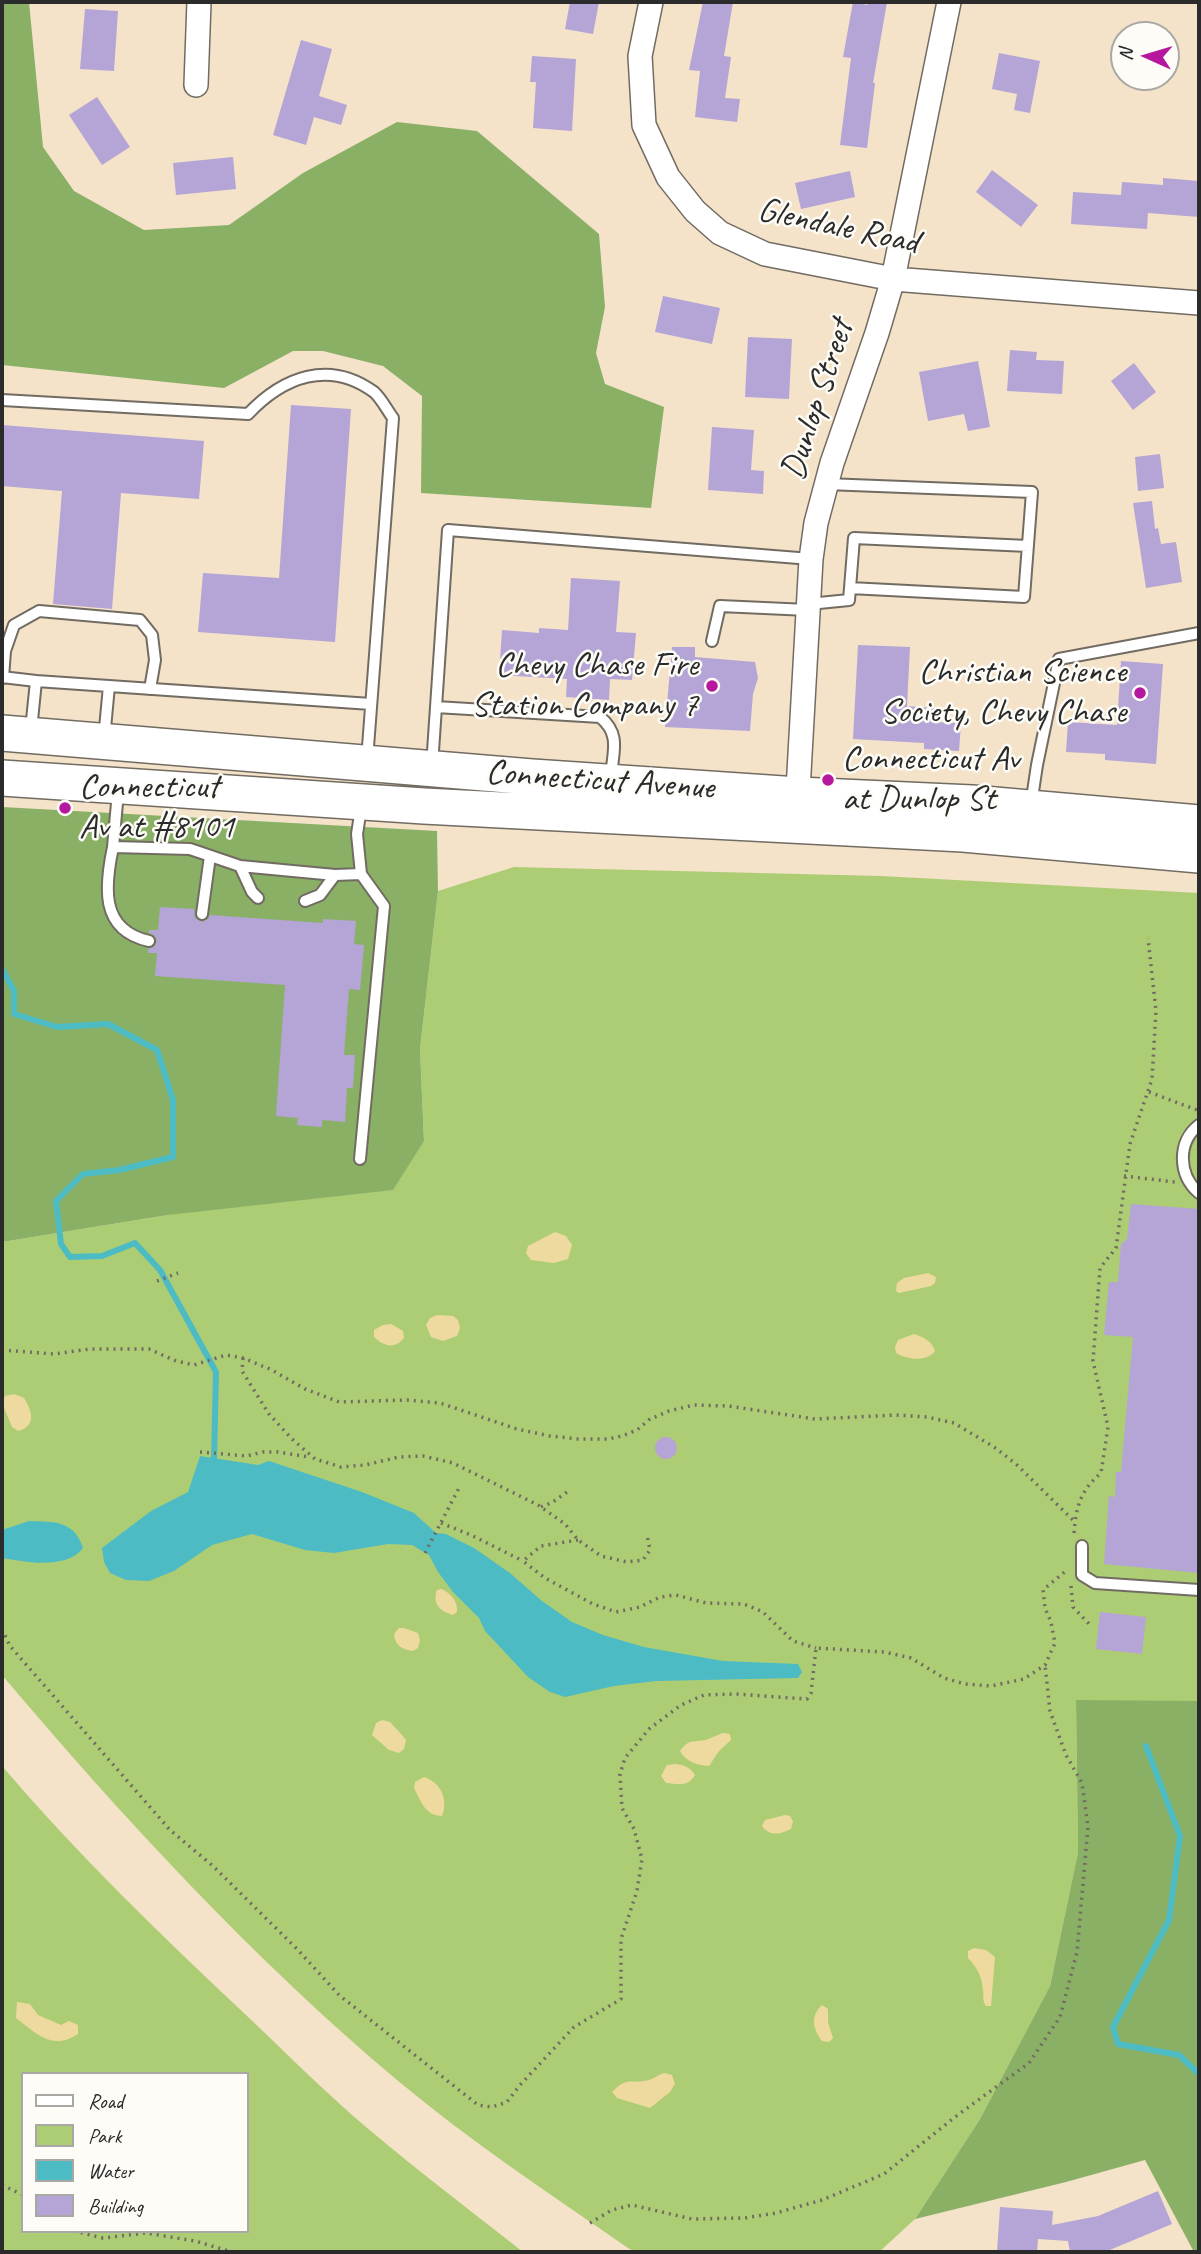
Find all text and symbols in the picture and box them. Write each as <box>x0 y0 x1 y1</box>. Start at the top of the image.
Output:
north arrow <box>1110 21 1180 91</box>
text: N <box>1114 48 1138 61</box>
street label: Glendale Road <box>754 190 922 264</box>
street label: Dunlop Street <box>773 315 863 485</box>
place label: Chevy Chase Fire Station Company 7 <box>471 645 698 727</box>
place label: Christian Science Society, Chevy Chase <box>880 652 1126 734</box>
marker: Chevy Chase Fire Station Company 7 <box>704 678 720 694</box>
marker: Christian Science Society, Chevy Chase <box>1132 685 1148 701</box>
place label: Connecticut Av at Dunlop St <box>842 739 1019 821</box>
street label: Connecticut Avenue <box>484 752 716 810</box>
place label: Connecticut Av at #8101 <box>79 767 234 849</box>
marker: Connecticut Av at Dunlop St <box>820 772 836 788</box>
marker: Connecticut Av at #8101 <box>57 800 73 816</box>
legend <box>21 2072 248 2233</box>
text: Road <box>88 2088 123 2114</box>
text: Park <box>88 2123 121 2149</box>
text: Water <box>88 2158 134 2184</box>
text: Building <box>88 2193 143 2219</box>

